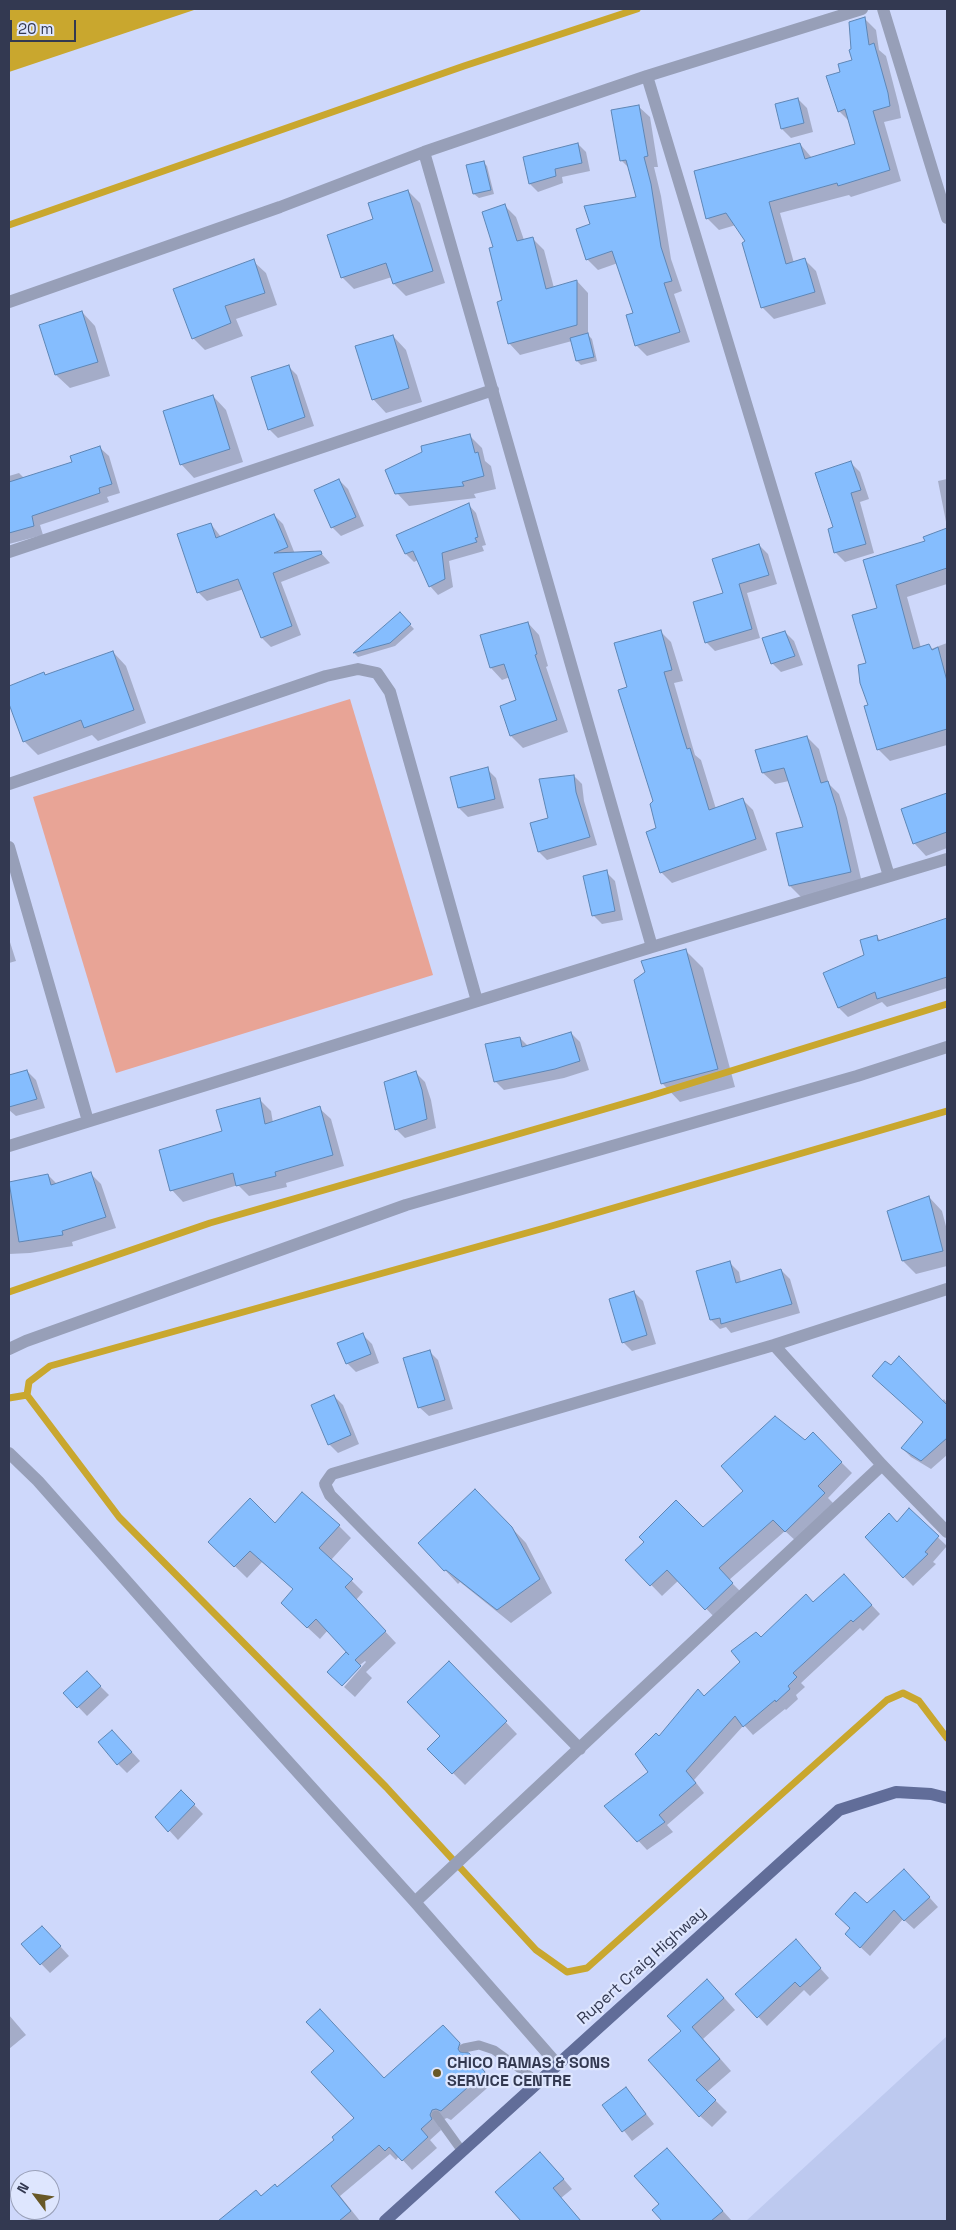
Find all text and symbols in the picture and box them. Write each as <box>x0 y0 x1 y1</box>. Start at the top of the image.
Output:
scale bar <box>12 10 79 42</box>
text: 20 m <box>18 19 53 38</box>
street label: Rupert Craig Highway <box>574 1903 710 2029</box>
place label: CHICO RAMAS & SONS SERVICE CENTRE <box>447 2054 610 2092</box>
marker: CHICO RAMAS & SONS SERVICE CENTRE <box>431 2067 443 2079</box>
north arrow <box>10 2170 60 2220</box>
text: N <box>13 2179 33 2196</box>

